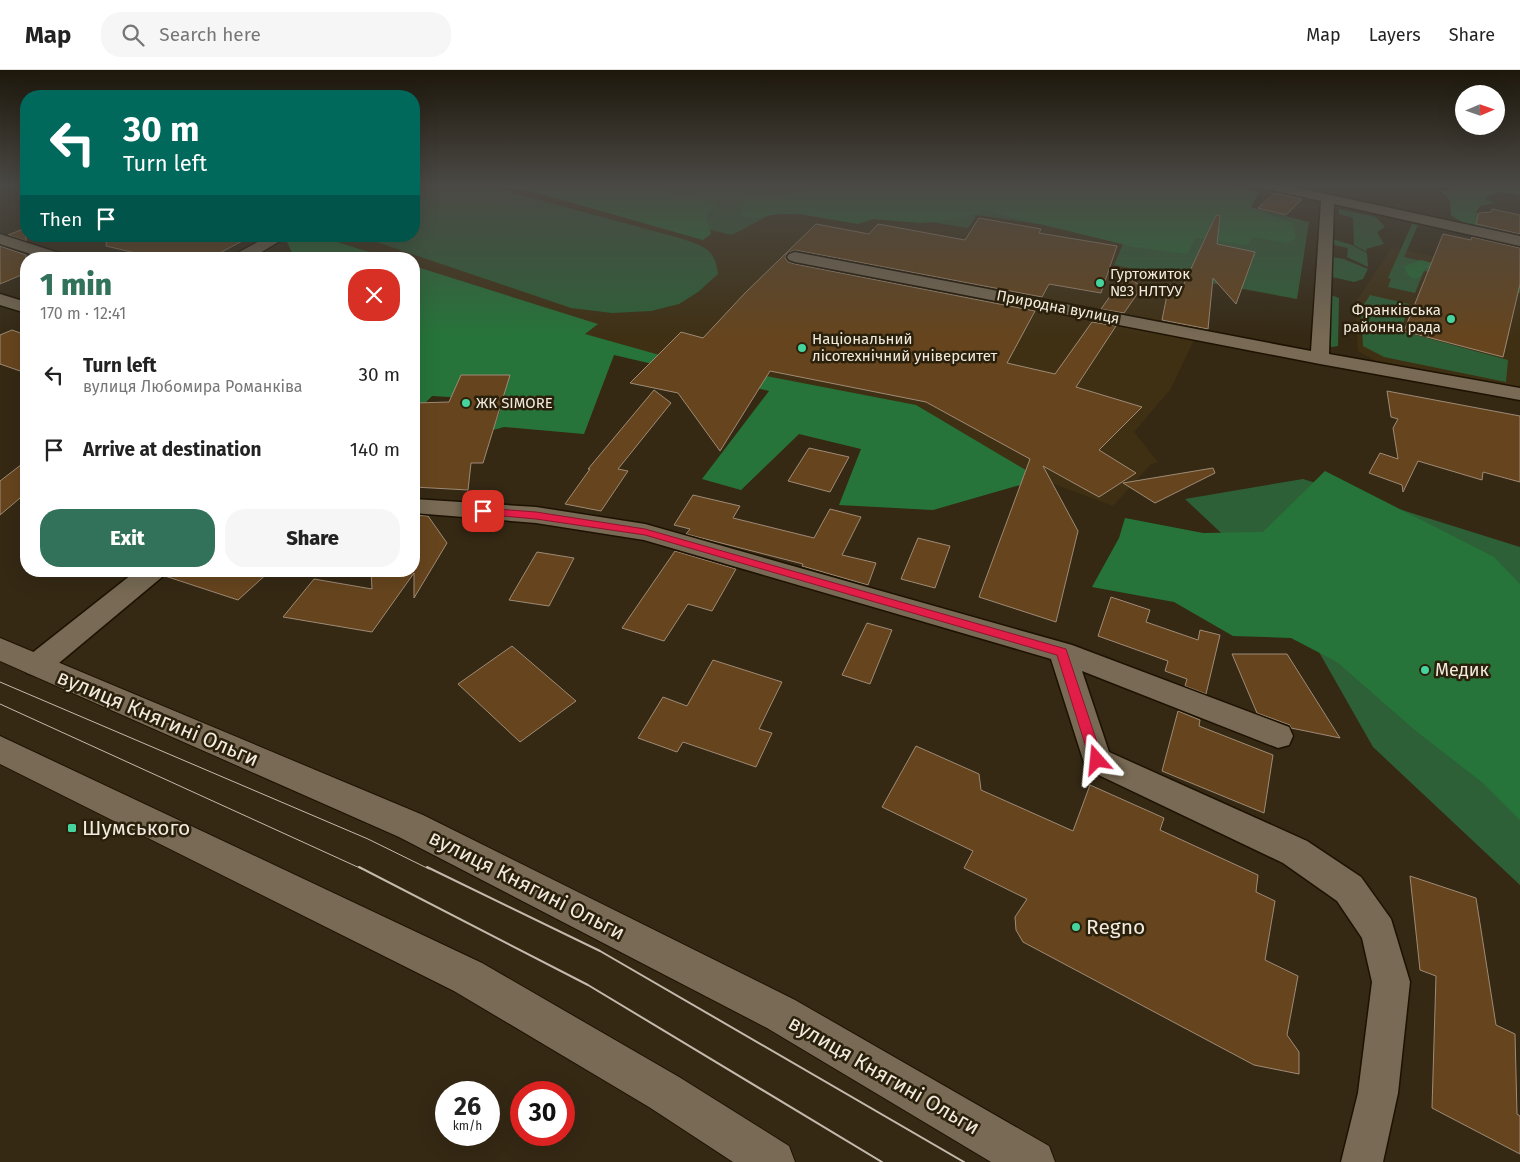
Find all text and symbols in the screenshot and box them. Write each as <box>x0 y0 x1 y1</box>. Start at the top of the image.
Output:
search box <box>101 12 451 57</box>
text: Map <box>25 21 71 49</box>
icon: search <box>119 21 147 49</box>
text: Search here <box>159 23 261 46</box>
text: Map <box>1306 24 1341 46</box>
text: Layers <box>1369 24 1421 46</box>
text: Share <box>1449 24 1495 46</box>
north arrow <box>1455 85 1505 135</box>
map controls <box>1455 85 1505 135</box>
text: 30 m <box>123 108 200 150</box>
icon: left <box>40 110 105 175</box>
text: Turn left <box>123 150 207 177</box>
icon: arrive <box>92 205 120 233</box>
text: Then <box>40 208 82 231</box>
place label: Гуртожиток №3 НЛТУУ <box>1110 265 1190 300</box>
text: 1 min <box>40 267 112 303</box>
button: close <box>348 269 400 321</box>
marker: Гуртожиток №3 НЛТУУ <box>1094 277 1106 289</box>
street label: Природна вулиця <box>995 286 1121 328</box>
place label: Франківська районна рада <box>1343 301 1441 336</box>
text: 170 m · 12:41 <box>40 304 126 323</box>
marker: Франківська районна рада <box>1445 313 1457 325</box>
place label: Національний лісотехнічний університет <box>812 330 997 365</box>
marker: Національний лісотехнічний університет <box>796 342 808 354</box>
text: Turn left <box>83 354 157 377</box>
icon: left <box>40 361 68 389</box>
text: 30 m <box>359 363 400 386</box>
text: вулиця Любомира Романківа <box>83 377 303 396</box>
place label: ЖК SIMORE <box>476 394 553 412</box>
marker: ЖК SIMORE <box>460 397 472 409</box>
icon: arrive <box>40 436 68 464</box>
text: Arrive at destination <box>83 438 262 461</box>
text: 140 m <box>350 438 400 461</box>
pin <box>462 490 504 532</box>
icon: arrive <box>469 497 497 525</box>
button: Exit <box>40 509 215 567</box>
button: Share <box>225 509 400 567</box>
place label: Медик <box>1435 659 1489 681</box>
street label: вулиця Княгині Ольги <box>53 664 263 772</box>
marker: Медик <box>1419 664 1431 676</box>
position arrow <box>1070 733 1122 785</box>
place label: Шумського <box>82 815 190 841</box>
marker: Шумського <box>66 822 78 834</box>
street label: вулиця Княгині Ольги <box>425 824 629 946</box>
place label: Regno <box>1086 914 1145 940</box>
marker: Regno <box>1070 921 1082 933</box>
street label: вулиця Княгині Ольги <box>784 1010 984 1140</box>
speed limit sign: 30 <box>510 1081 575 1146</box>
text: 26 <box>454 1092 481 1122</box>
text: km/h <box>453 1119 482 1133</box>

